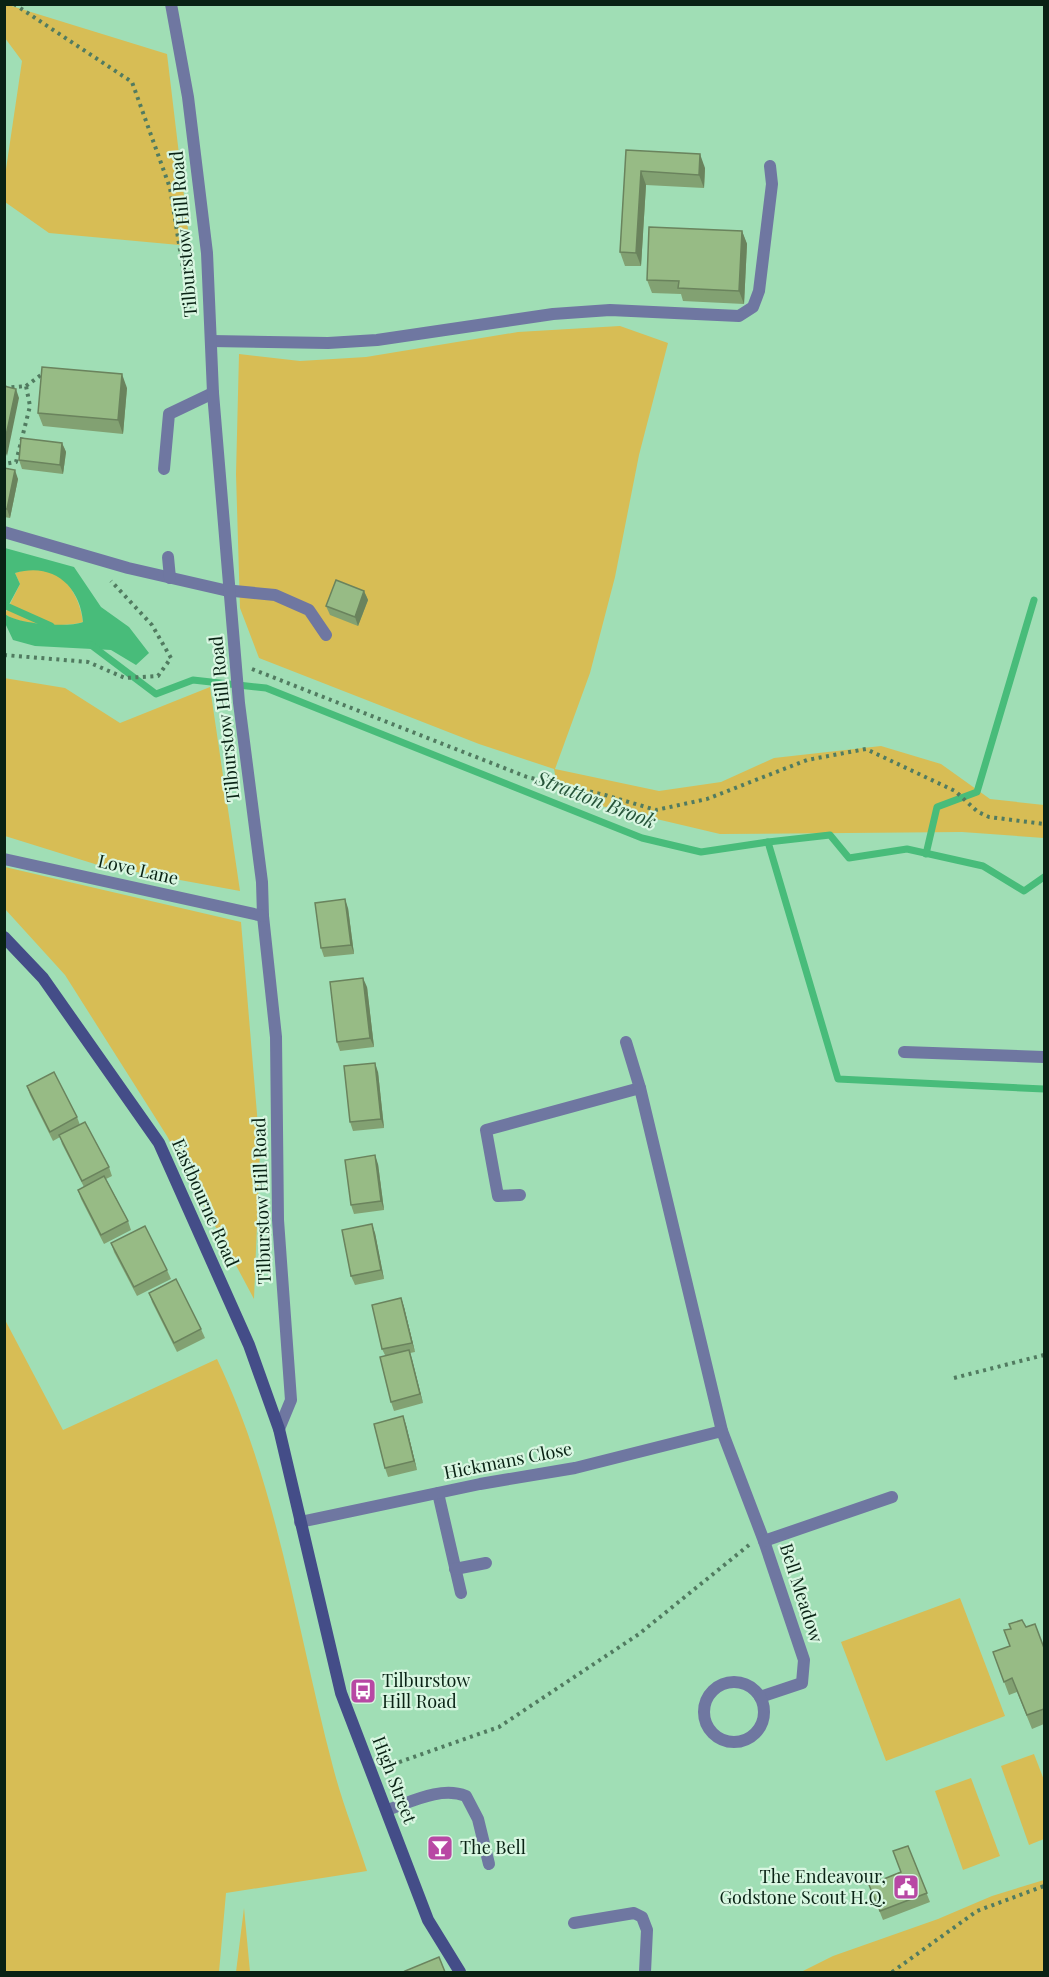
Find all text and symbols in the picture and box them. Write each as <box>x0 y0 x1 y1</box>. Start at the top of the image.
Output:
street label: Tilburstow Hill Road <box>164 149 202 318</box>
street label: Tilburstow Hill Road <box>203 634 245 803</box>
water label: Stratton Brook <box>532 763 661 834</box>
street label: Love Lane <box>96 848 181 890</box>
street label: Tilburstow Hill Road <box>246 1117 276 1285</box>
street label: Eastbourne Road <box>167 1135 245 1271</box>
street label: Hickmans Close <box>442 1436 574 1484</box>
street label: Bell Meadow <box>775 1540 829 1645</box>
place label: Tilburstow Hill Road <box>382 1668 470 1713</box>
bus stop icon: Tilburstow Hill Road <box>348 1676 378 1706</box>
street label: High Street <box>367 1732 423 1827</box>
bar icon: The Bell <box>425 1833 455 1863</box>
place label: The Bell <box>460 1835 526 1859</box>
place label: The Endeavour, Godstone Scout H.Q. <box>719 1864 886 1909</box>
public building icon: The Endeavour, Godstone Scout H.Q. <box>891 1872 921 1902</box>

